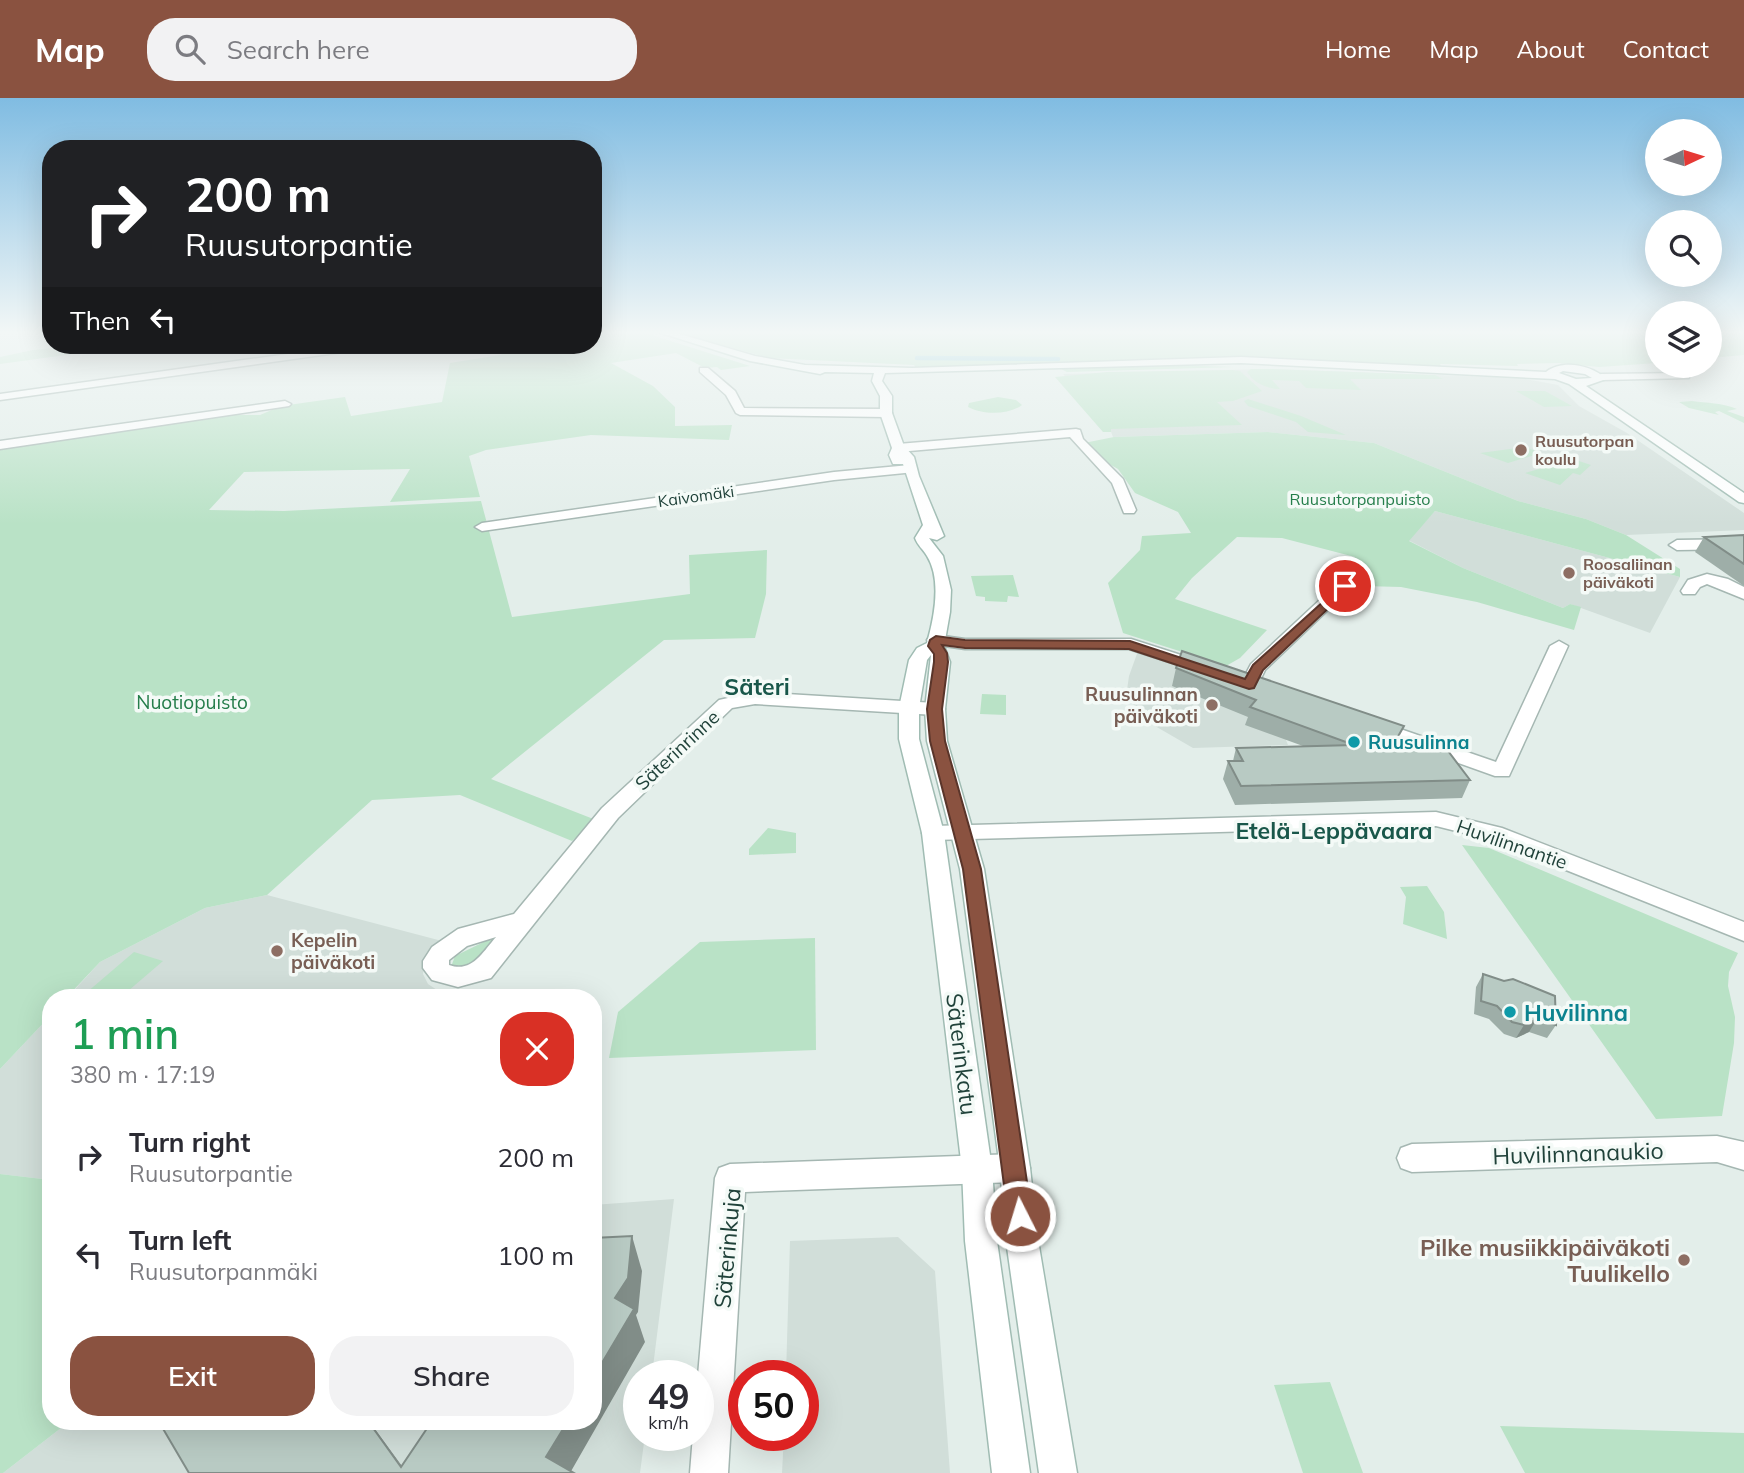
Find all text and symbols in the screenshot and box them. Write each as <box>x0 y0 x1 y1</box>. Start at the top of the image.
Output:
search box <box>147 18 637 81</box>
text: Map <box>35 29 105 70</box>
icon: search <box>171 30 209 68</box>
text: Search here <box>227 33 370 66</box>
text: Home <box>1325 34 1391 64</box>
text: Map <box>1429 34 1479 64</box>
text: About <box>1517 34 1585 64</box>
text: Contact <box>1623 34 1709 64</box>
north arrow <box>1645 119 1722 196</box>
map controls <box>1645 119 1722 378</box>
text: 200 m <box>185 163 331 224</box>
icon: right <box>70 168 161 259</box>
button: search <box>1645 210 1722 287</box>
text: Ruusutorpantie <box>185 224 413 264</box>
icon: left <box>144 301 182 339</box>
button: layers <box>1645 301 1722 378</box>
text: Then <box>70 304 130 337</box>
place label: Ruusutorpan koulu <box>1535 431 1634 469</box>
marker: Ruusutorpan koulu <box>1513 442 1529 458</box>
street label: Kaivomäki <box>657 481 735 511</box>
park label: Ruusutorpanpuisto <box>1290 489 1430 509</box>
place label: Roosaliinan päiväkoti <box>1583 554 1673 592</box>
pin <box>1315 556 1375 616</box>
marker: Roosaliinan päiväkoti <box>1561 565 1577 581</box>
icon: arrive <box>1326 567 1364 605</box>
district label: Säteri <box>724 672 790 701</box>
place label: Ruusulinnan päiväkoti <box>1085 682 1198 728</box>
park label: Nuotiopuisto <box>136 690 248 714</box>
marker: Ruusulinnan päiväkoti <box>1204 697 1220 713</box>
street label: Säterinrinne <box>630 705 724 795</box>
place label: Ruusulinna <box>1368 730 1469 754</box>
marker: Ruusulinna <box>1346 734 1362 750</box>
street label: Huvilinnantie <box>1453 814 1571 874</box>
district label: Etelä-Leppävaara <box>1235 816 1433 845</box>
place label: Kepelin päiväkoti <box>291 928 375 974</box>
marker: Kepelin päiväkoti <box>269 943 285 959</box>
street label: Säterinkatu <box>940 991 984 1117</box>
place label: Huvilinna <box>1524 998 1628 1027</box>
marker: Huvilinna <box>1502 1004 1518 1020</box>
text: 1 min <box>70 1007 179 1060</box>
button: close <box>500 1012 574 1086</box>
text: 380 m · 17:19 <box>70 1060 215 1089</box>
text: Turn right <box>129 1126 250 1159</box>
street label: Huvilinnanaukio <box>1492 1136 1664 1170</box>
icon: right <box>70 1138 108 1176</box>
text: 200 m <box>498 1141 574 1174</box>
text: Ruusutorpantie <box>129 1159 293 1188</box>
position arrow <box>983 1179 1057 1253</box>
street label: Säterinkuja <box>707 1187 747 1309</box>
text: Turn left <box>129 1224 231 1257</box>
place label: Pilke musiikkipäiväkoti Tuulikello <box>1420 1233 1670 1288</box>
icon: left <box>70 1236 108 1274</box>
text: 100 m <box>498 1239 574 1272</box>
marker: Pilke musiikkipäiväkoti Tuulikello <box>1676 1252 1692 1268</box>
text: Ruusutorpanmäki <box>129 1257 318 1286</box>
button: Exit <box>70 1336 315 1416</box>
button: Share <box>329 1336 574 1416</box>
speed limit sign: 50 <box>728 1360 819 1451</box>
text: 49 <box>647 1374 690 1418</box>
text: km/h <box>648 1411 689 1434</box>

